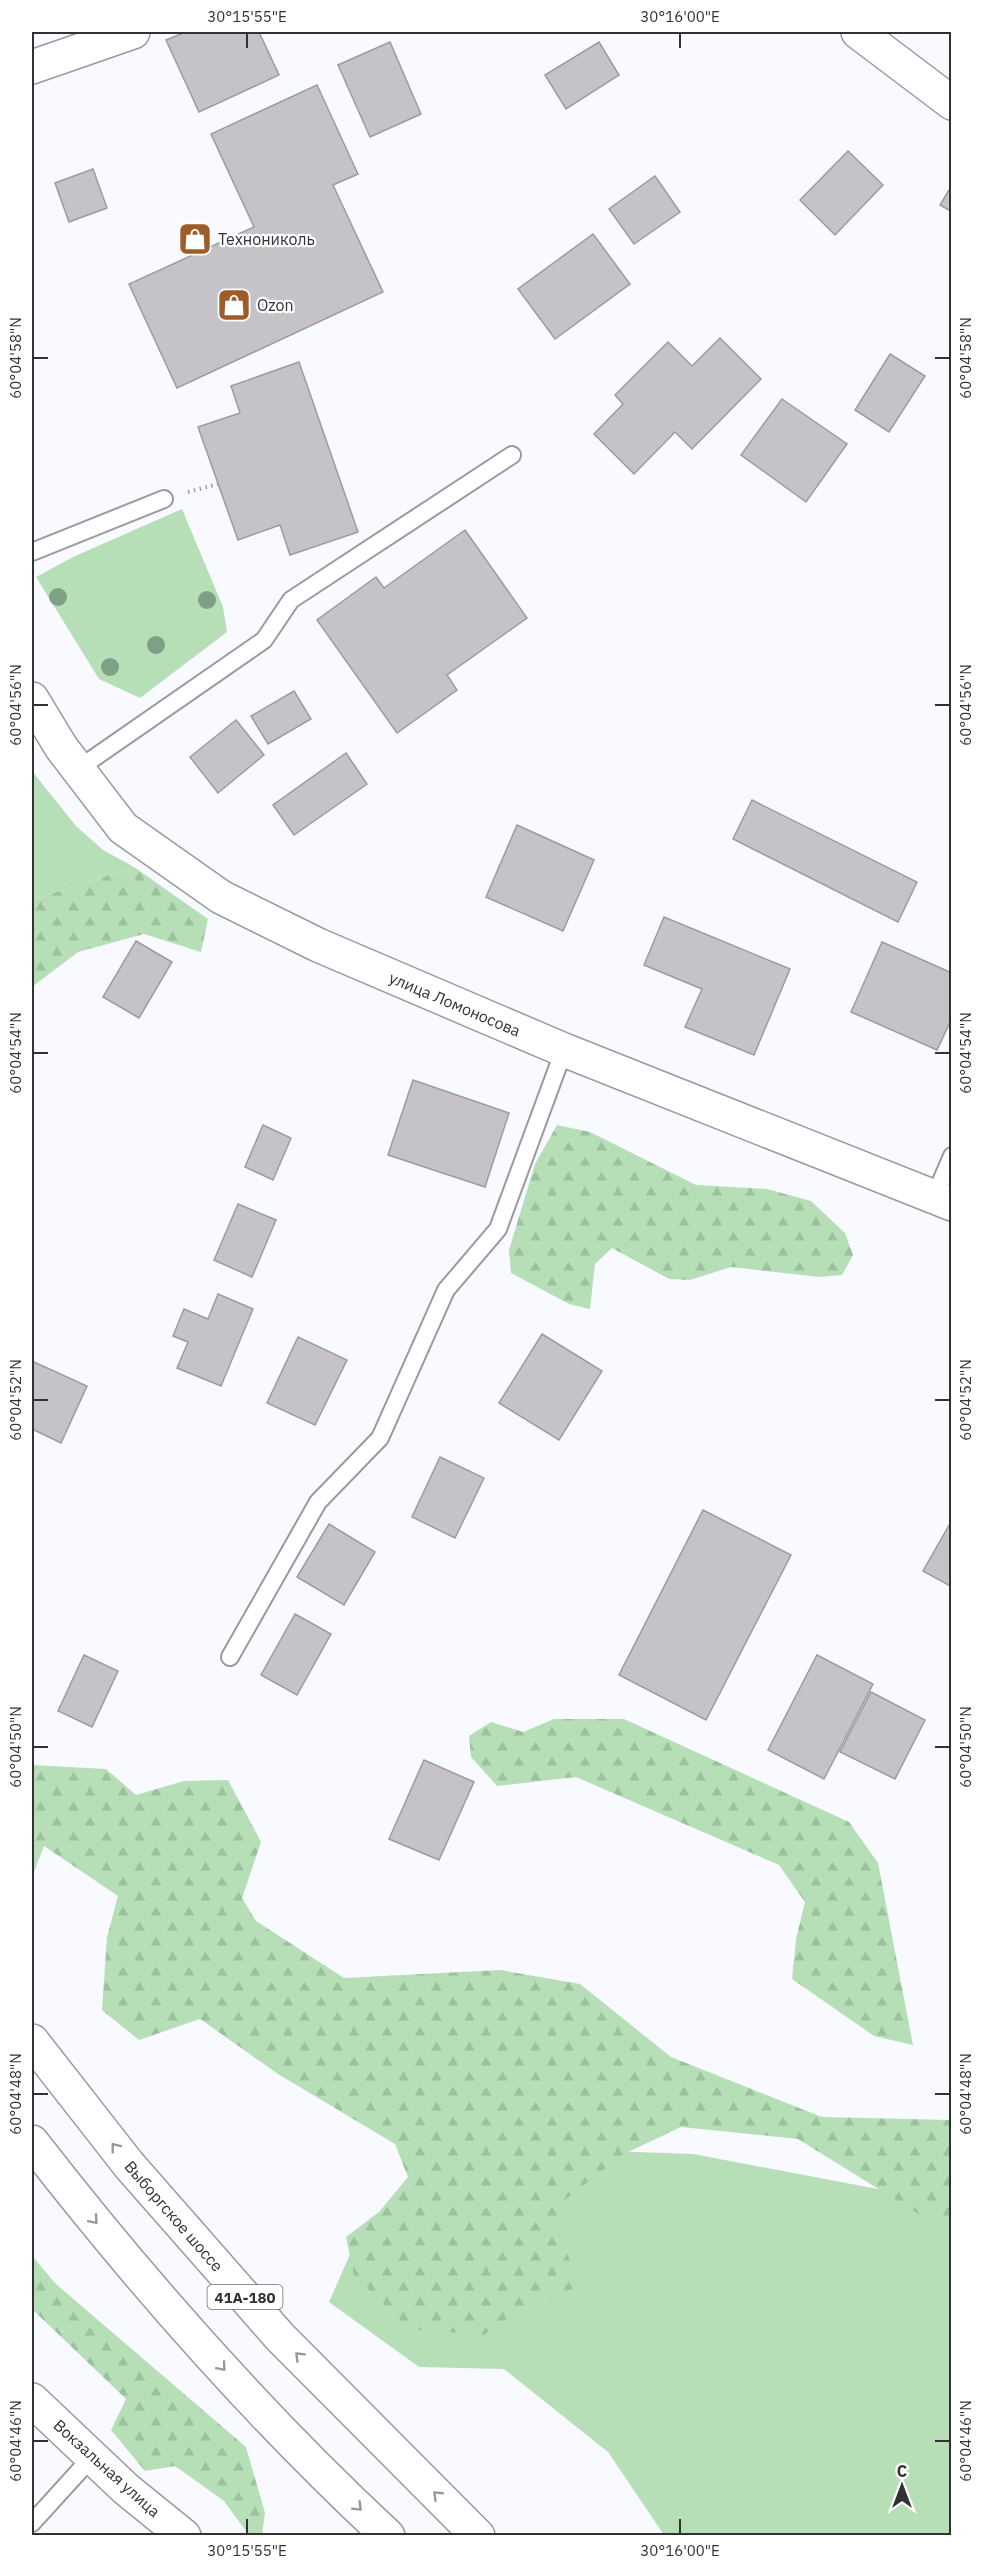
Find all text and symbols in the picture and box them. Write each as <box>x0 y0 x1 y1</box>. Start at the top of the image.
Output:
text: 30°15'55"E <box>207 7 287 26</box>
text: 30°16'00"E <box>640 7 720 26</box>
shop icon: Технониколь <box>177 221 213 257</box>
place label: Технониколь <box>218 229 315 249</box>
shop icon: Ozon <box>216 287 252 323</box>
place label: Ozon <box>257 295 294 315</box>
text: 60°04'58"N <box>6 317 25 399</box>
text: 60°04'58"N <box>956 317 975 399</box>
text: 60°04'56"N <box>6 664 25 746</box>
text: 60°04'56"N <box>956 664 975 746</box>
street label: улица Ломоносова <box>386 967 524 1041</box>
text: 60°04'54"N <box>6 1012 25 1094</box>
text: 60°04'54"N <box>956 1012 975 1094</box>
text: 60°04'52"N <box>6 1359 25 1441</box>
text: 60°04'52"N <box>956 1359 975 1441</box>
text: 60°04'50"N <box>6 1706 25 1788</box>
text: 60°04'50"N <box>956 1706 975 1788</box>
text: 60°04'48"N <box>6 2053 25 2135</box>
text: 60°04'48"N <box>956 2053 975 2135</box>
one-way arrow <box>111 2143 122 2154</box>
street label: Выборгское шоссе <box>120 2156 228 2276</box>
one-way arrow <box>87 2213 98 2224</box>
road number: 41А-180 <box>208 2285 282 2309</box>
one-way arrow <box>295 2353 306 2363</box>
one-way arrow <box>215 2360 226 2371</box>
text: 60°04'46"N <box>6 2400 25 2482</box>
text: 60°04'46"N <box>956 2400 975 2482</box>
street label: Вокзальная улица <box>50 2415 165 2521</box>
north arrow <box>872 2456 932 2516</box>
text: С <box>897 2461 907 2481</box>
one-way arrow <box>433 2491 444 2502</box>
one-way arrow <box>352 2500 362 2511</box>
text: 30°15'55"E <box>207 2541 287 2560</box>
text: 30°16'00"E <box>640 2541 720 2560</box>

